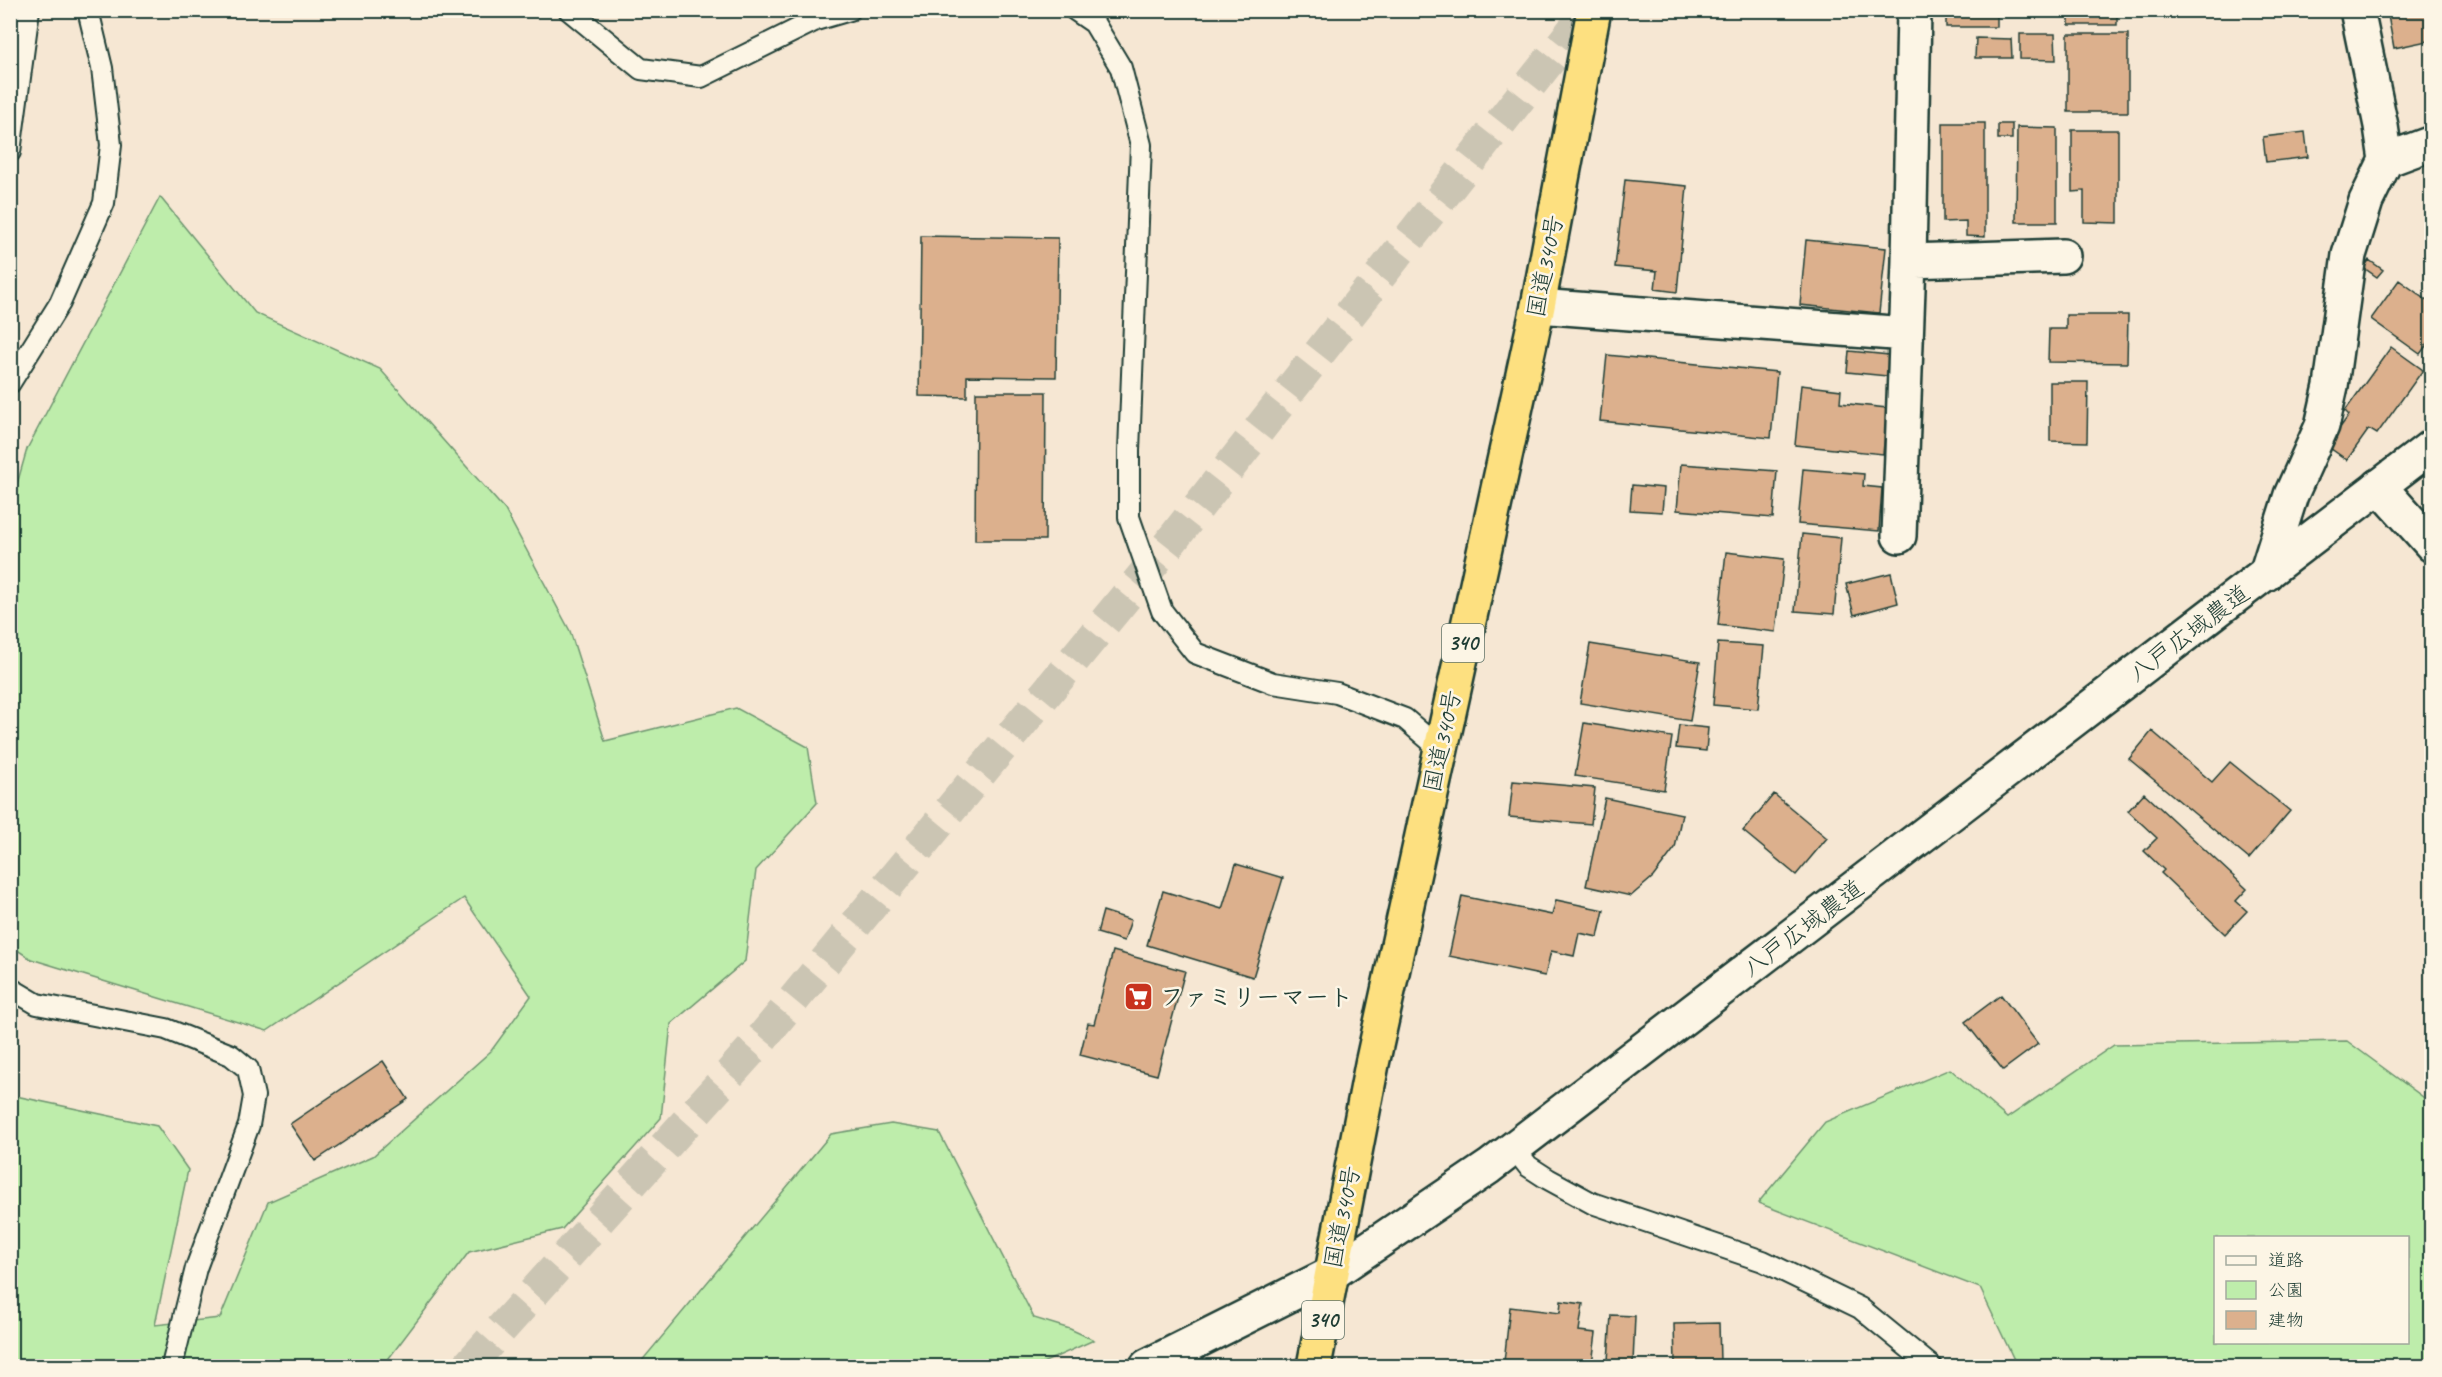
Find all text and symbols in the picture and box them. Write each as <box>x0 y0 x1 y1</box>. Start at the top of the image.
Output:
street label: 国道340号 <box>1520 212 1570 320</box>
street label: 八戸広域農道 <box>2122 578 2256 688</box>
road number: 340 <box>1442 624 1484 662</box>
street label: 国道340号 <box>1416 687 1468 795</box>
street label: 八戸広域農道 <box>1736 873 1870 983</box>
supermarket icon: ファミリーマート <box>1123 981 1155 1013</box>
place label: ファミリーマート <box>1160 982 1353 1012</box>
street label: 国道340号 <box>1317 1163 1367 1271</box>
legend <box>2214 1236 2409 1344</box>
text: 道路 <box>2268 1249 2304 1271</box>
text: 公園 <box>2268 1279 2304 1301</box>
road number: 340 <box>1302 1301 1344 1339</box>
text: 建物 <box>2268 1309 2304 1331</box>

